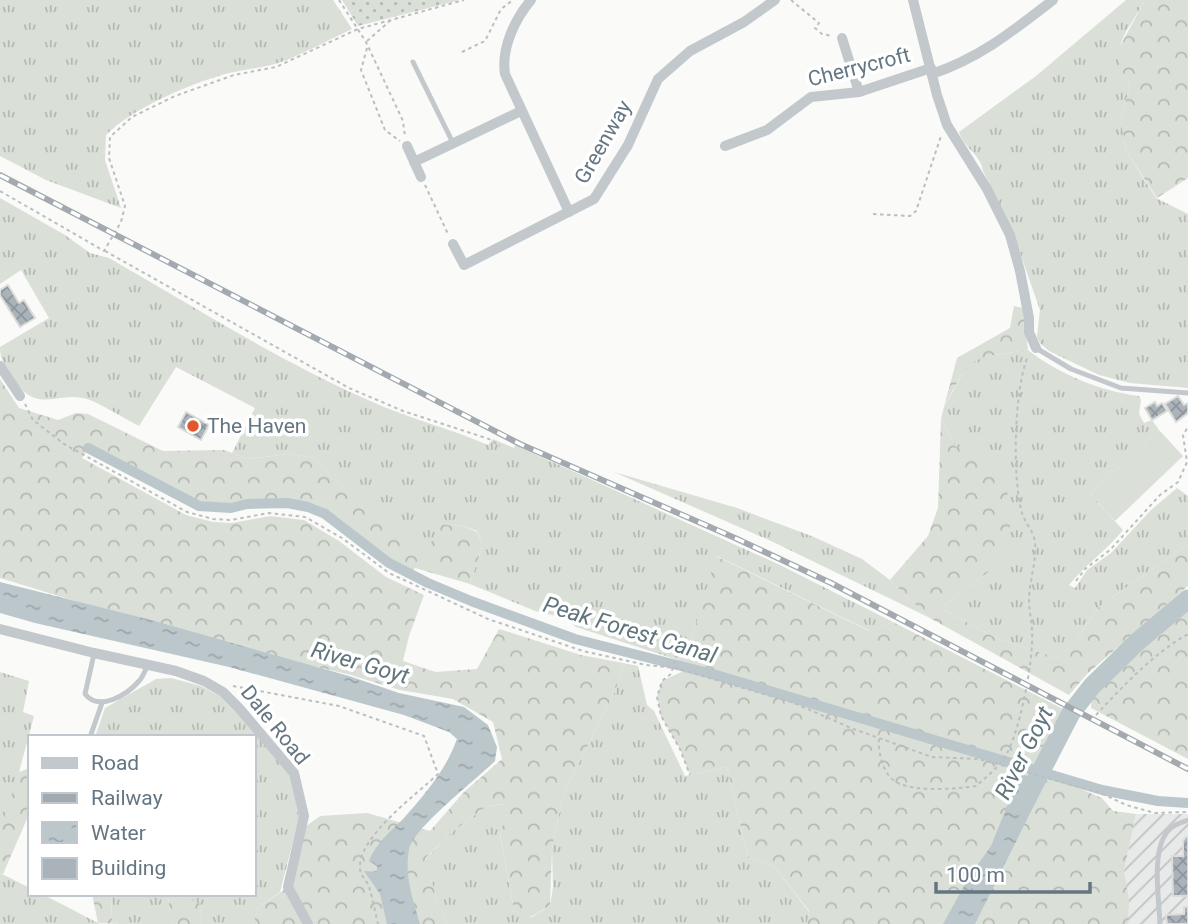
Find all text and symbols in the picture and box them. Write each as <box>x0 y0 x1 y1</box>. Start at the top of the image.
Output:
street label: Cherrycroft <box>805 43 913 91</box>
street label: Greenway <box>570 96 636 188</box>
place label: The Haven <box>207 414 306 438</box>
marker: The Haven <box>185 418 201 434</box>
water label: Peak Forest Canal <box>540 591 720 669</box>
water label: River Goyt <box>308 636 413 690</box>
street label: Dale Road <box>236 681 314 769</box>
water label: River Goyt <box>989 701 1059 804</box>
legend <box>28 735 256 896</box>
text: Road <box>91 751 139 775</box>
text: Railway <box>91 786 163 810</box>
text: Water <box>91 821 146 845</box>
scale bar <box>936 850 1090 894</box>
text: Building <box>91 856 166 880</box>
text: 100 m <box>946 863 1005 887</box>

